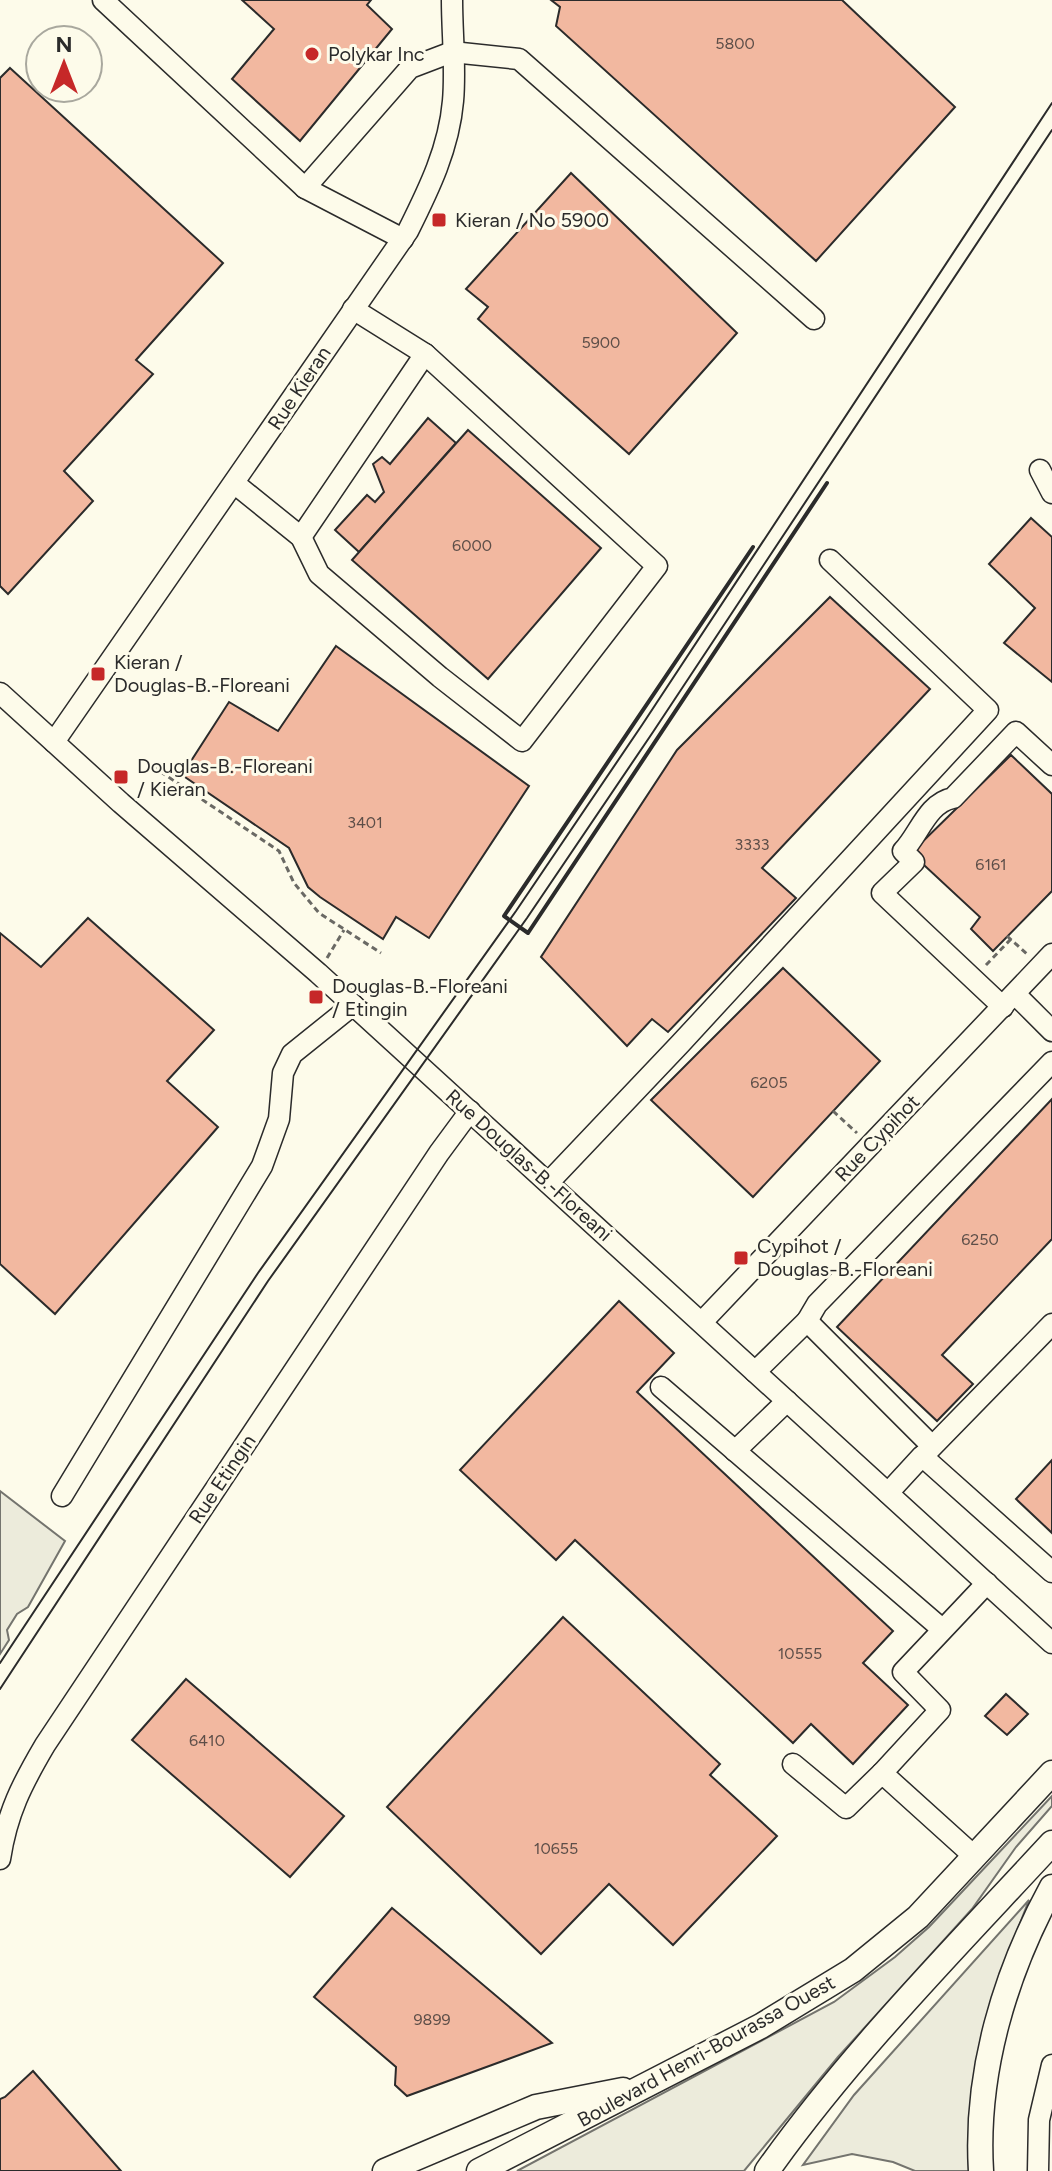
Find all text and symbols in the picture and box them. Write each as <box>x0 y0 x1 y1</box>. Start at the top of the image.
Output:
north arrow <box>24 24 104 104</box>
text: N <box>55 31 73 58</box>
house number: 5800 <box>715 34 755 53</box>
place label: Polykar Inc <box>328 42 425 66</box>
marker: Polykar Inc <box>303 45 321 63</box>
place label: Kieran / No 5900 <box>455 208 609 232</box>
marker: Kieran / No 5900 <box>430 211 448 229</box>
house number: 5900 <box>582 333 620 352</box>
street label: Rue Kieran <box>262 342 336 434</box>
house number: 6000 <box>452 536 492 555</box>
place label: Kieran / Douglas-B.-Floreani <box>114 650 290 697</box>
marker: Kieran / Douglas-B.-Floreani <box>89 665 107 683</box>
place label: Douglas-B.-Floreani / Kieran <box>137 754 313 801</box>
marker: Douglas-B.-Floreani / Kieran <box>112 768 130 786</box>
house number: 3401 <box>347 813 383 832</box>
house number: 3333 <box>735 835 769 854</box>
house number: 6161 <box>975 855 1007 874</box>
place label: Douglas-B.-Floreani / Etingin <box>332 974 508 1021</box>
marker: Douglas-B.-Floreani / Etingin <box>307 988 325 1006</box>
house number: 6205 <box>750 1073 788 1092</box>
street label: Rue Douglas-B.-Floreani <box>441 1084 617 1246</box>
street label: Rue Cypihot <box>830 1090 924 1186</box>
house number: 6250 <box>961 1230 999 1249</box>
place label: Cypihot / Douglas-B.-Floreani <box>757 1234 933 1281</box>
marker: Cypihot / Douglas-B.-Floreani <box>732 1249 750 1267</box>
street label: Rue Etingin <box>183 1430 261 1528</box>
house number: 10555 <box>778 1644 822 1663</box>
house number: 6410 <box>189 1731 225 1750</box>
house number: 10655 <box>534 1839 578 1858</box>
street label: Boulevard Henri-Bourassa Ouest <box>573 1970 839 2132</box>
house number: 9899 <box>414 2010 451 2029</box>

